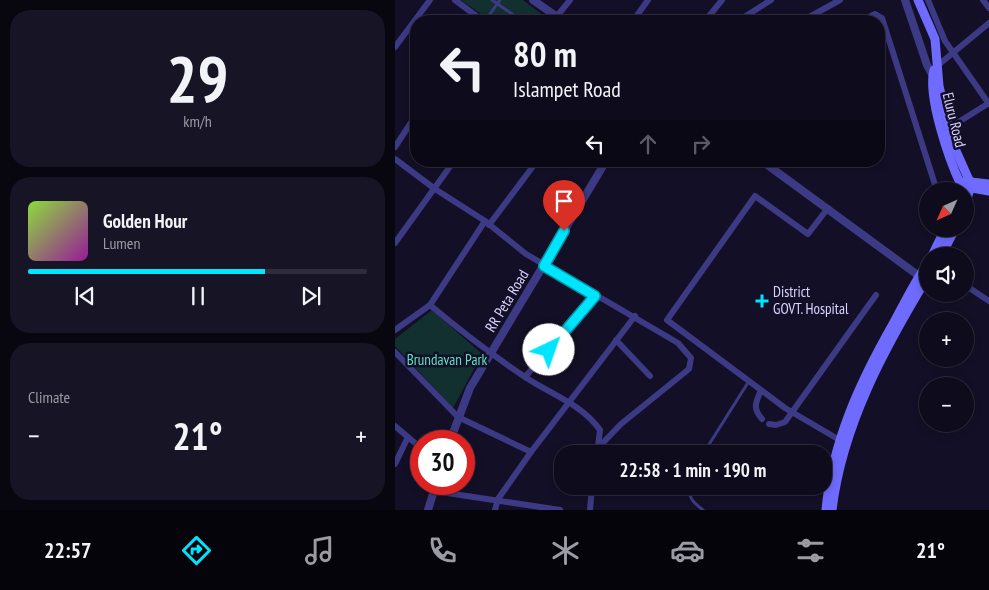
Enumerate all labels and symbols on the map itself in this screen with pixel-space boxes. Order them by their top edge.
street label: Eluru Road [939,90,970,149]
pin [543,180,585,231]
north arrow [919,182,974,238]
street label: RR Peta Road [481,266,532,335]
place label: District GOVT. Hospital [773,282,849,318]
marker: District GOVT. Hospital [755,294,769,308]
position arrow [522,323,574,375]
park label: Brundavan Park [407,350,488,369]
speed limit sign: 30 [410,430,475,495]

